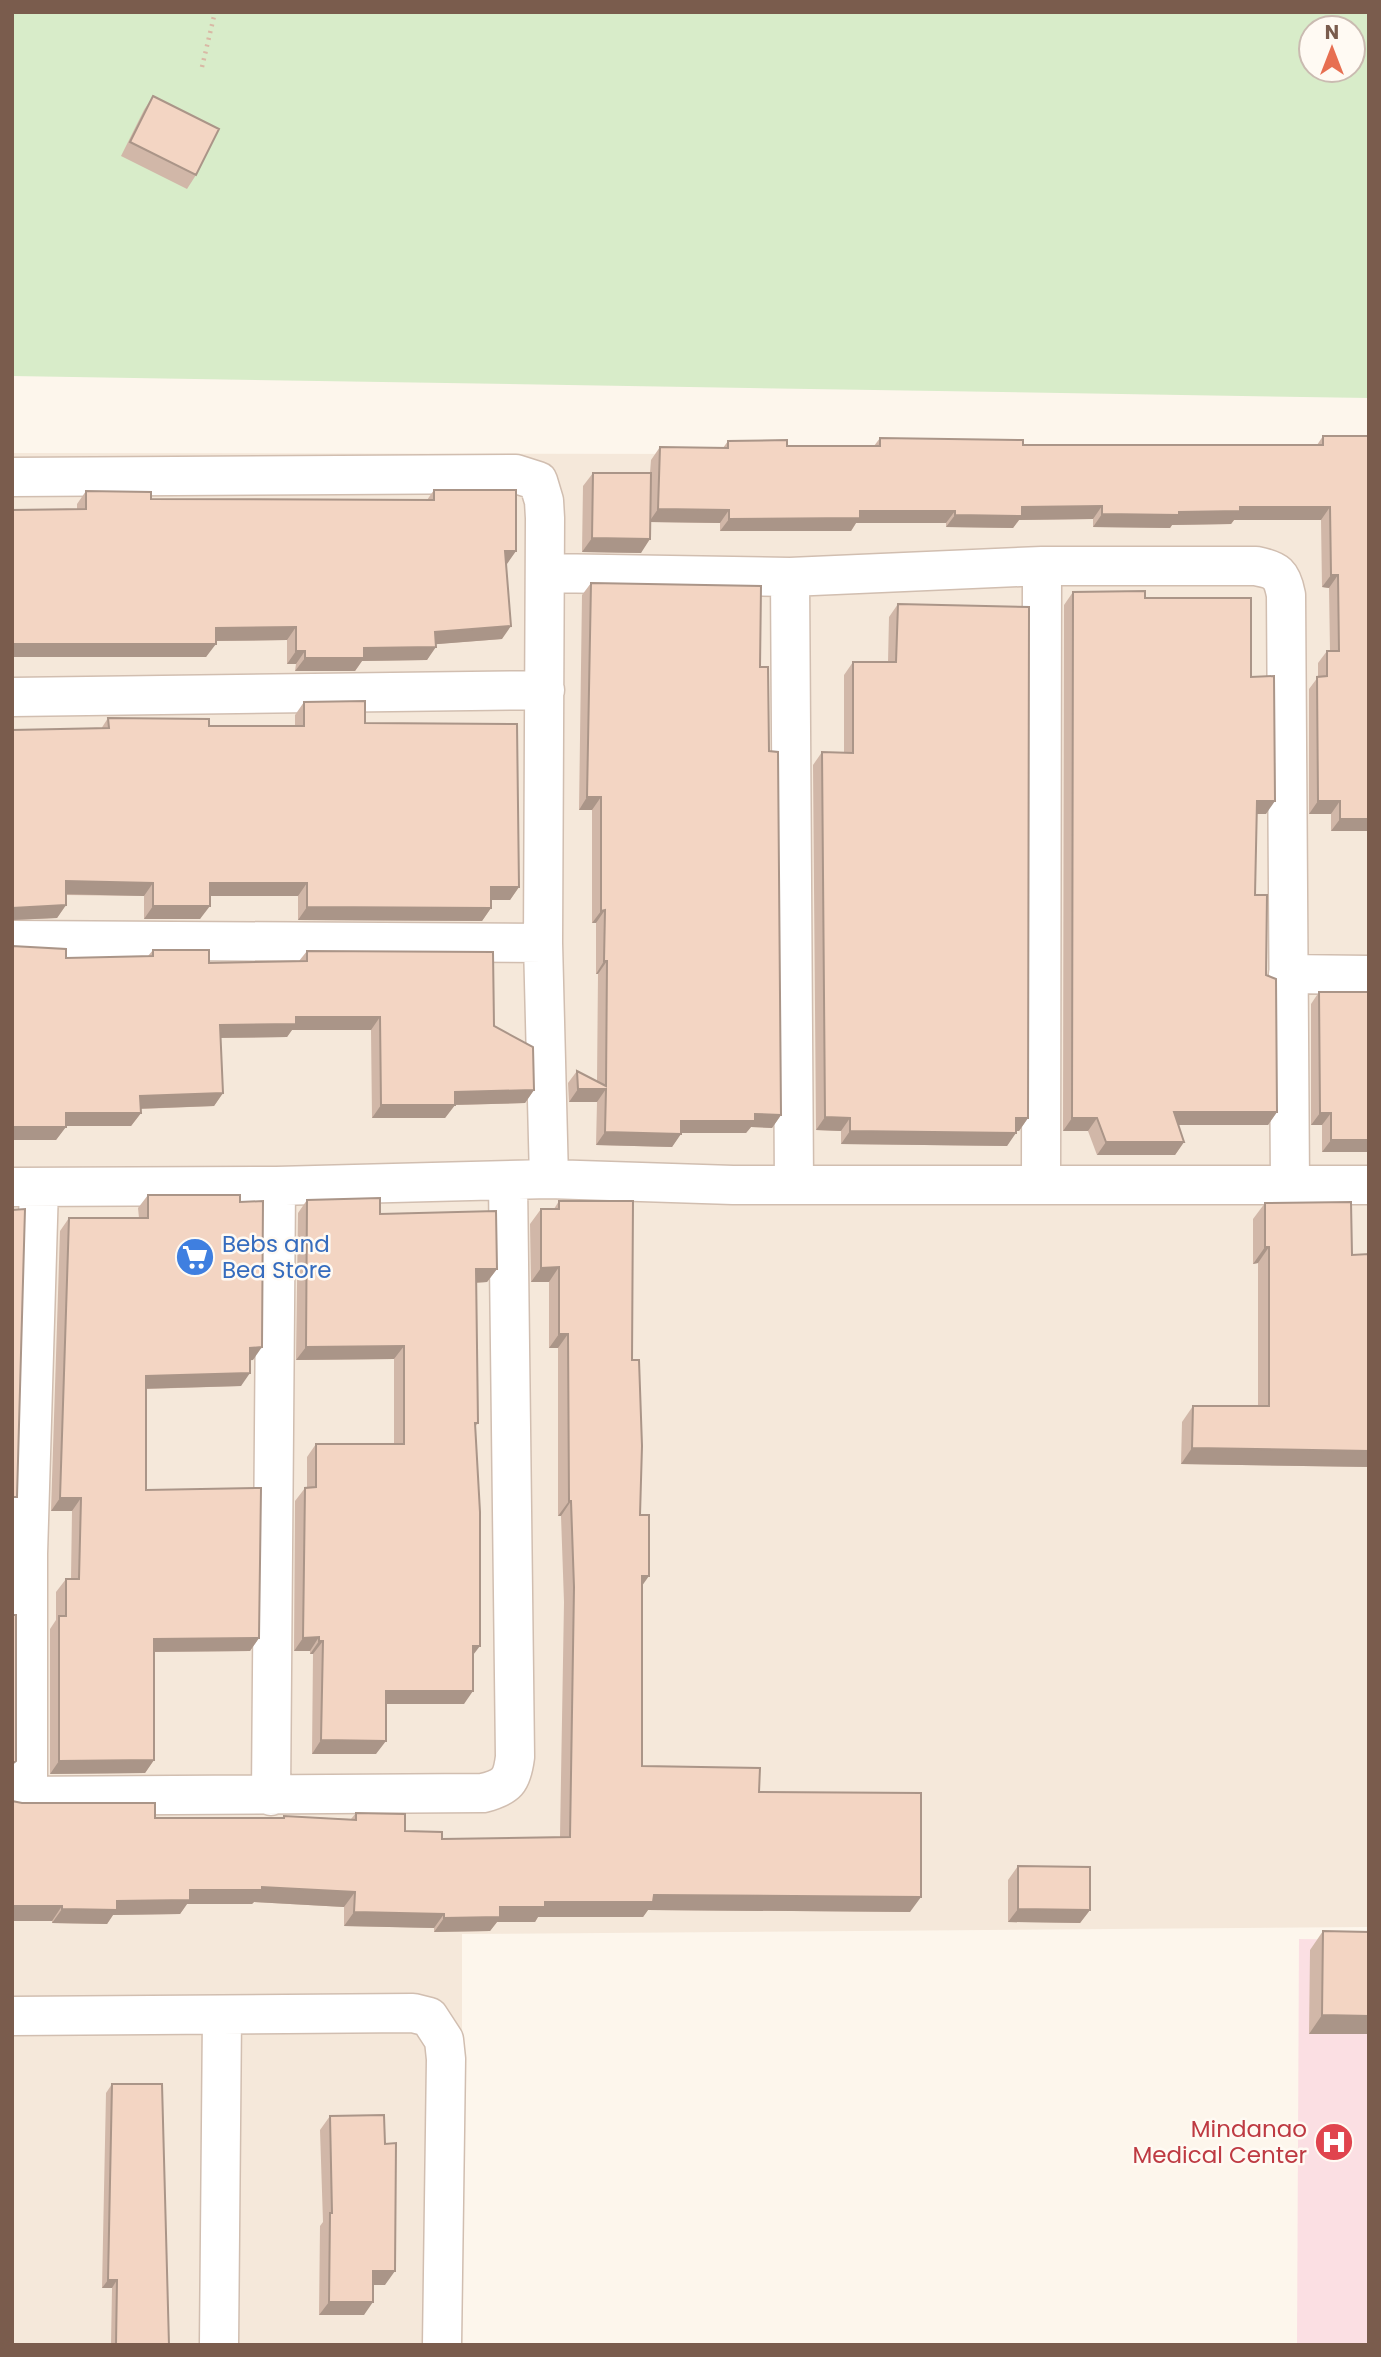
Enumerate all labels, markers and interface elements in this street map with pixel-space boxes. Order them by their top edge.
north arrow [1297,14,1367,84]
text: N [1325,19,1339,46]
place label: Bebs and Bea Store [222,1228,331,1286]
supermarket icon: Bebs and Bea Store [174,1236,216,1278]
place label: Mindanao Medical Center [1132,2113,1307,2171]
hospital icon: Mindanao Medical Center [1313,2121,1355,2163]

